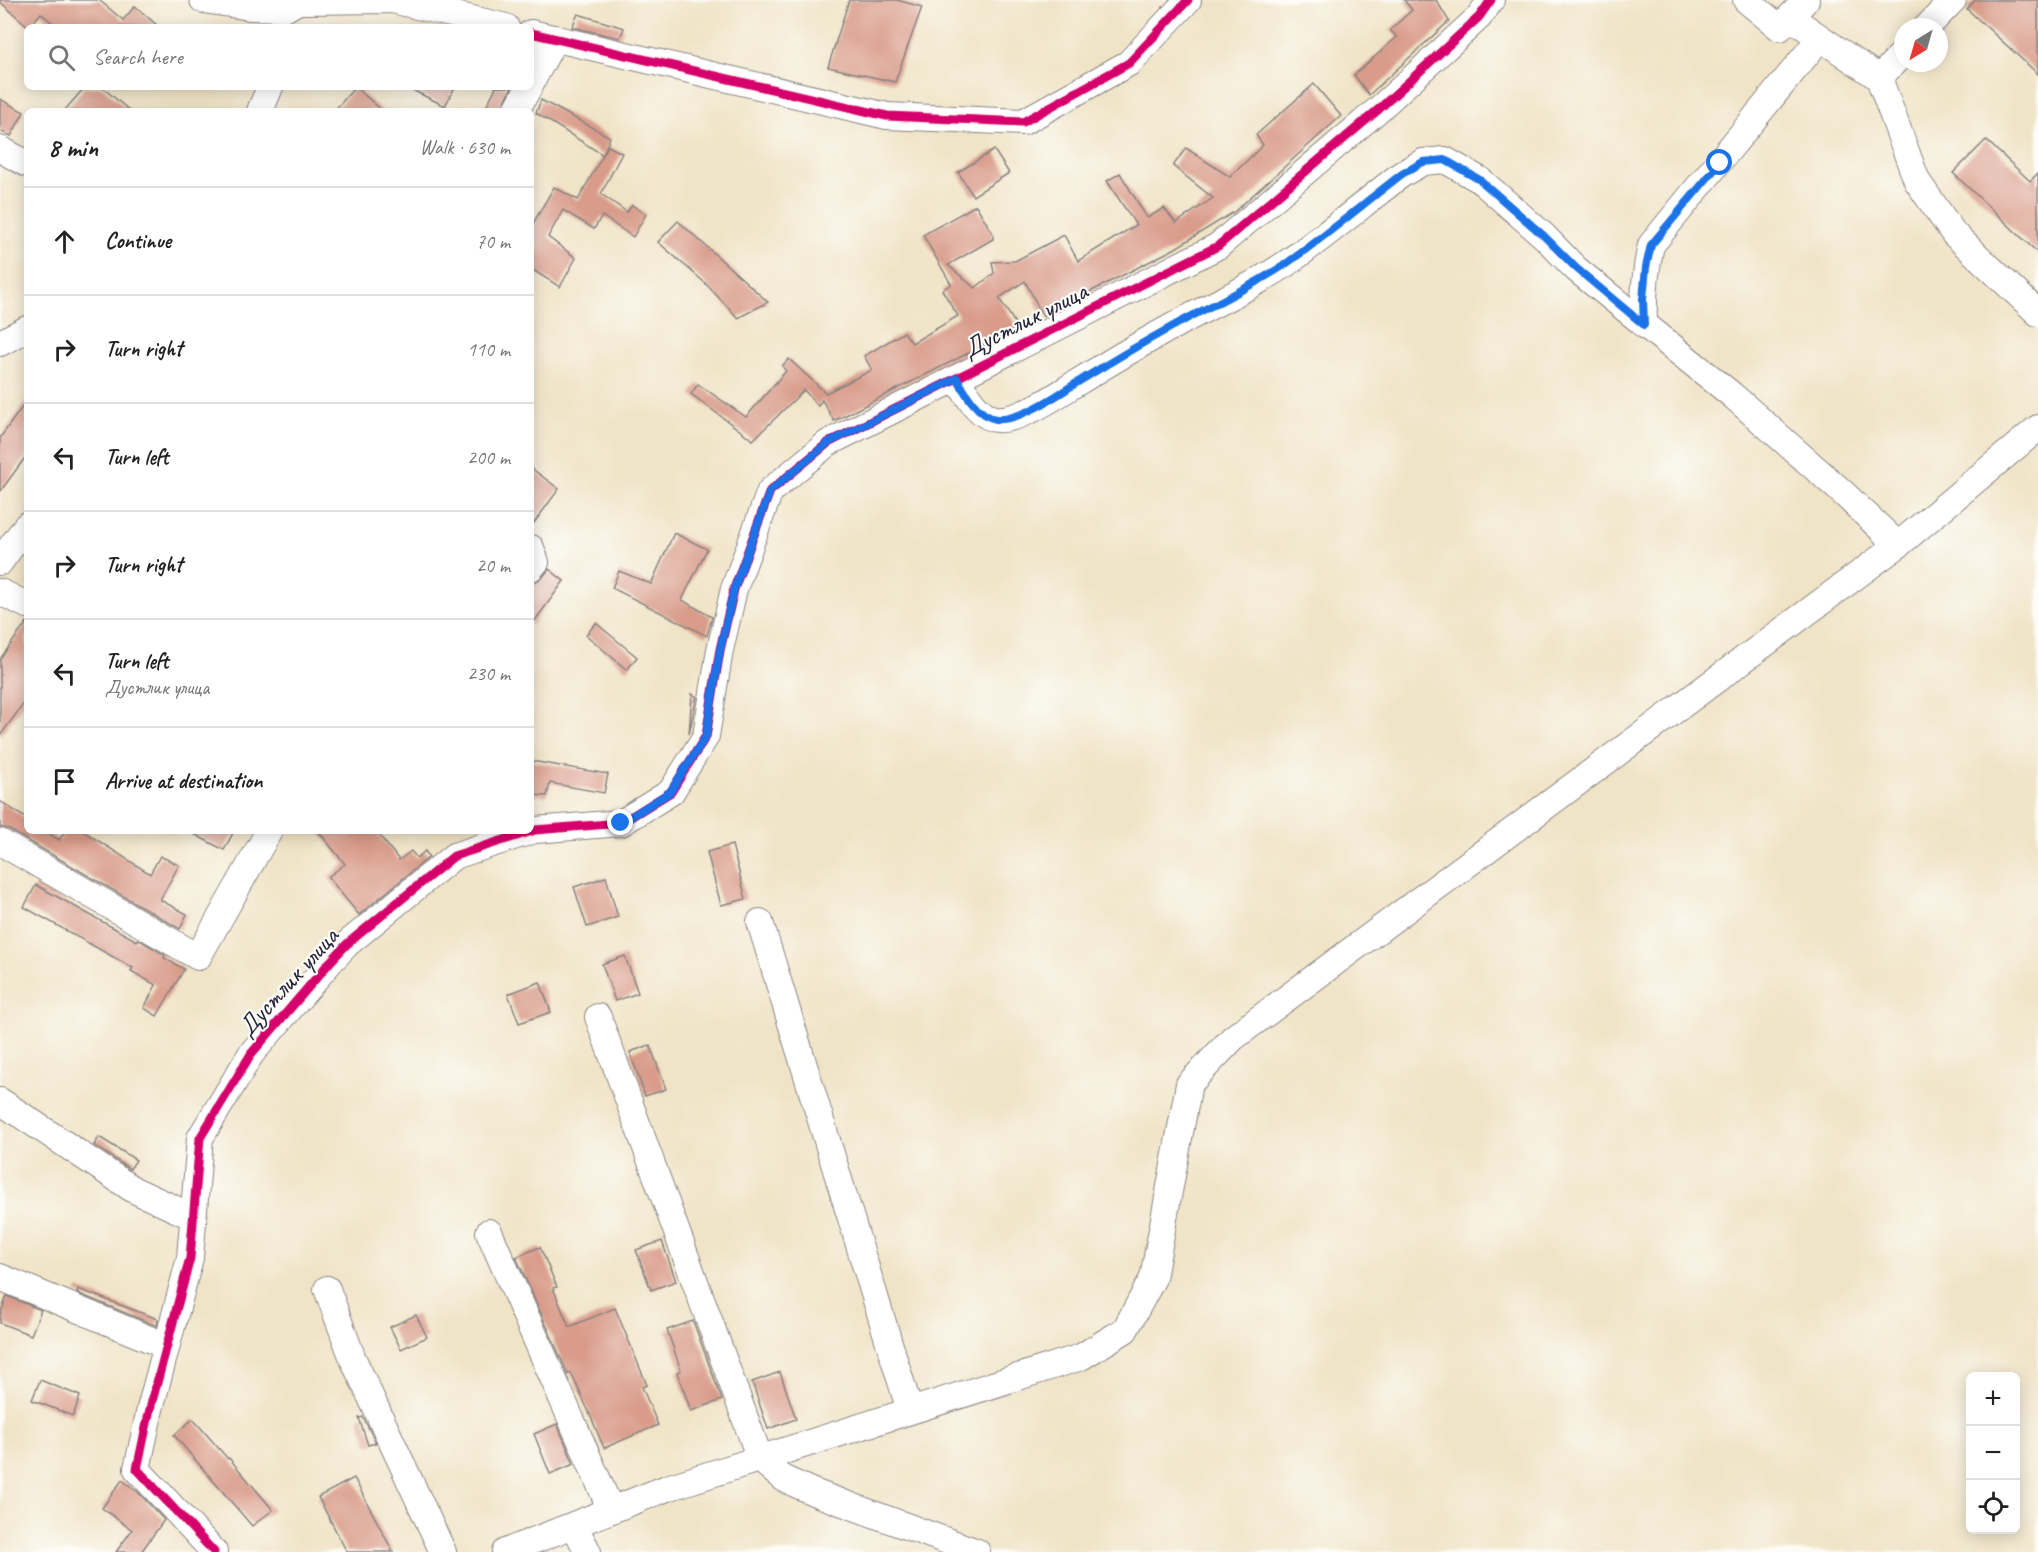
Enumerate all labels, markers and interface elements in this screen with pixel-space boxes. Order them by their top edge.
north arrow [1894,18,1948,72]
search box [24,24,534,90]
icon: search [45,41,78,74]
text: Search here [93,43,183,71]
text: 8 min [48,131,98,164]
text: Walk · 630 m [420,135,510,160]
route start [1706,149,1732,175]
icon: ahead [48,225,81,258]
text: Continue [105,227,171,255]
text: 70 m [476,229,510,254]
street label: Дустлик улица [957,274,1094,365]
icon: right [48,333,81,366]
text: Turn right [105,335,182,363]
text: 110 m [467,337,510,362]
icon: left [48,441,81,474]
text: Turn left [105,443,169,471]
text: 200 m [467,445,510,470]
icon: right [48,549,81,582]
text: Turn right [105,551,182,579]
text: 20 m [476,553,510,578]
text: Turn left [105,647,169,675]
icon: left [48,657,81,690]
text: 230 m [467,661,510,686]
text: Дустлик улица [105,675,209,700]
icon: arrive [48,765,81,798]
text: Arrive at destination [105,767,262,795]
route end [607,809,633,835]
street label: Дустлик улица [230,919,347,1043]
map controls [1966,1372,2020,1534]
button: + [1966,1372,2020,1426]
button: − [1966,1426,2020,1480]
button: locate [1966,1480,2020,1534]

